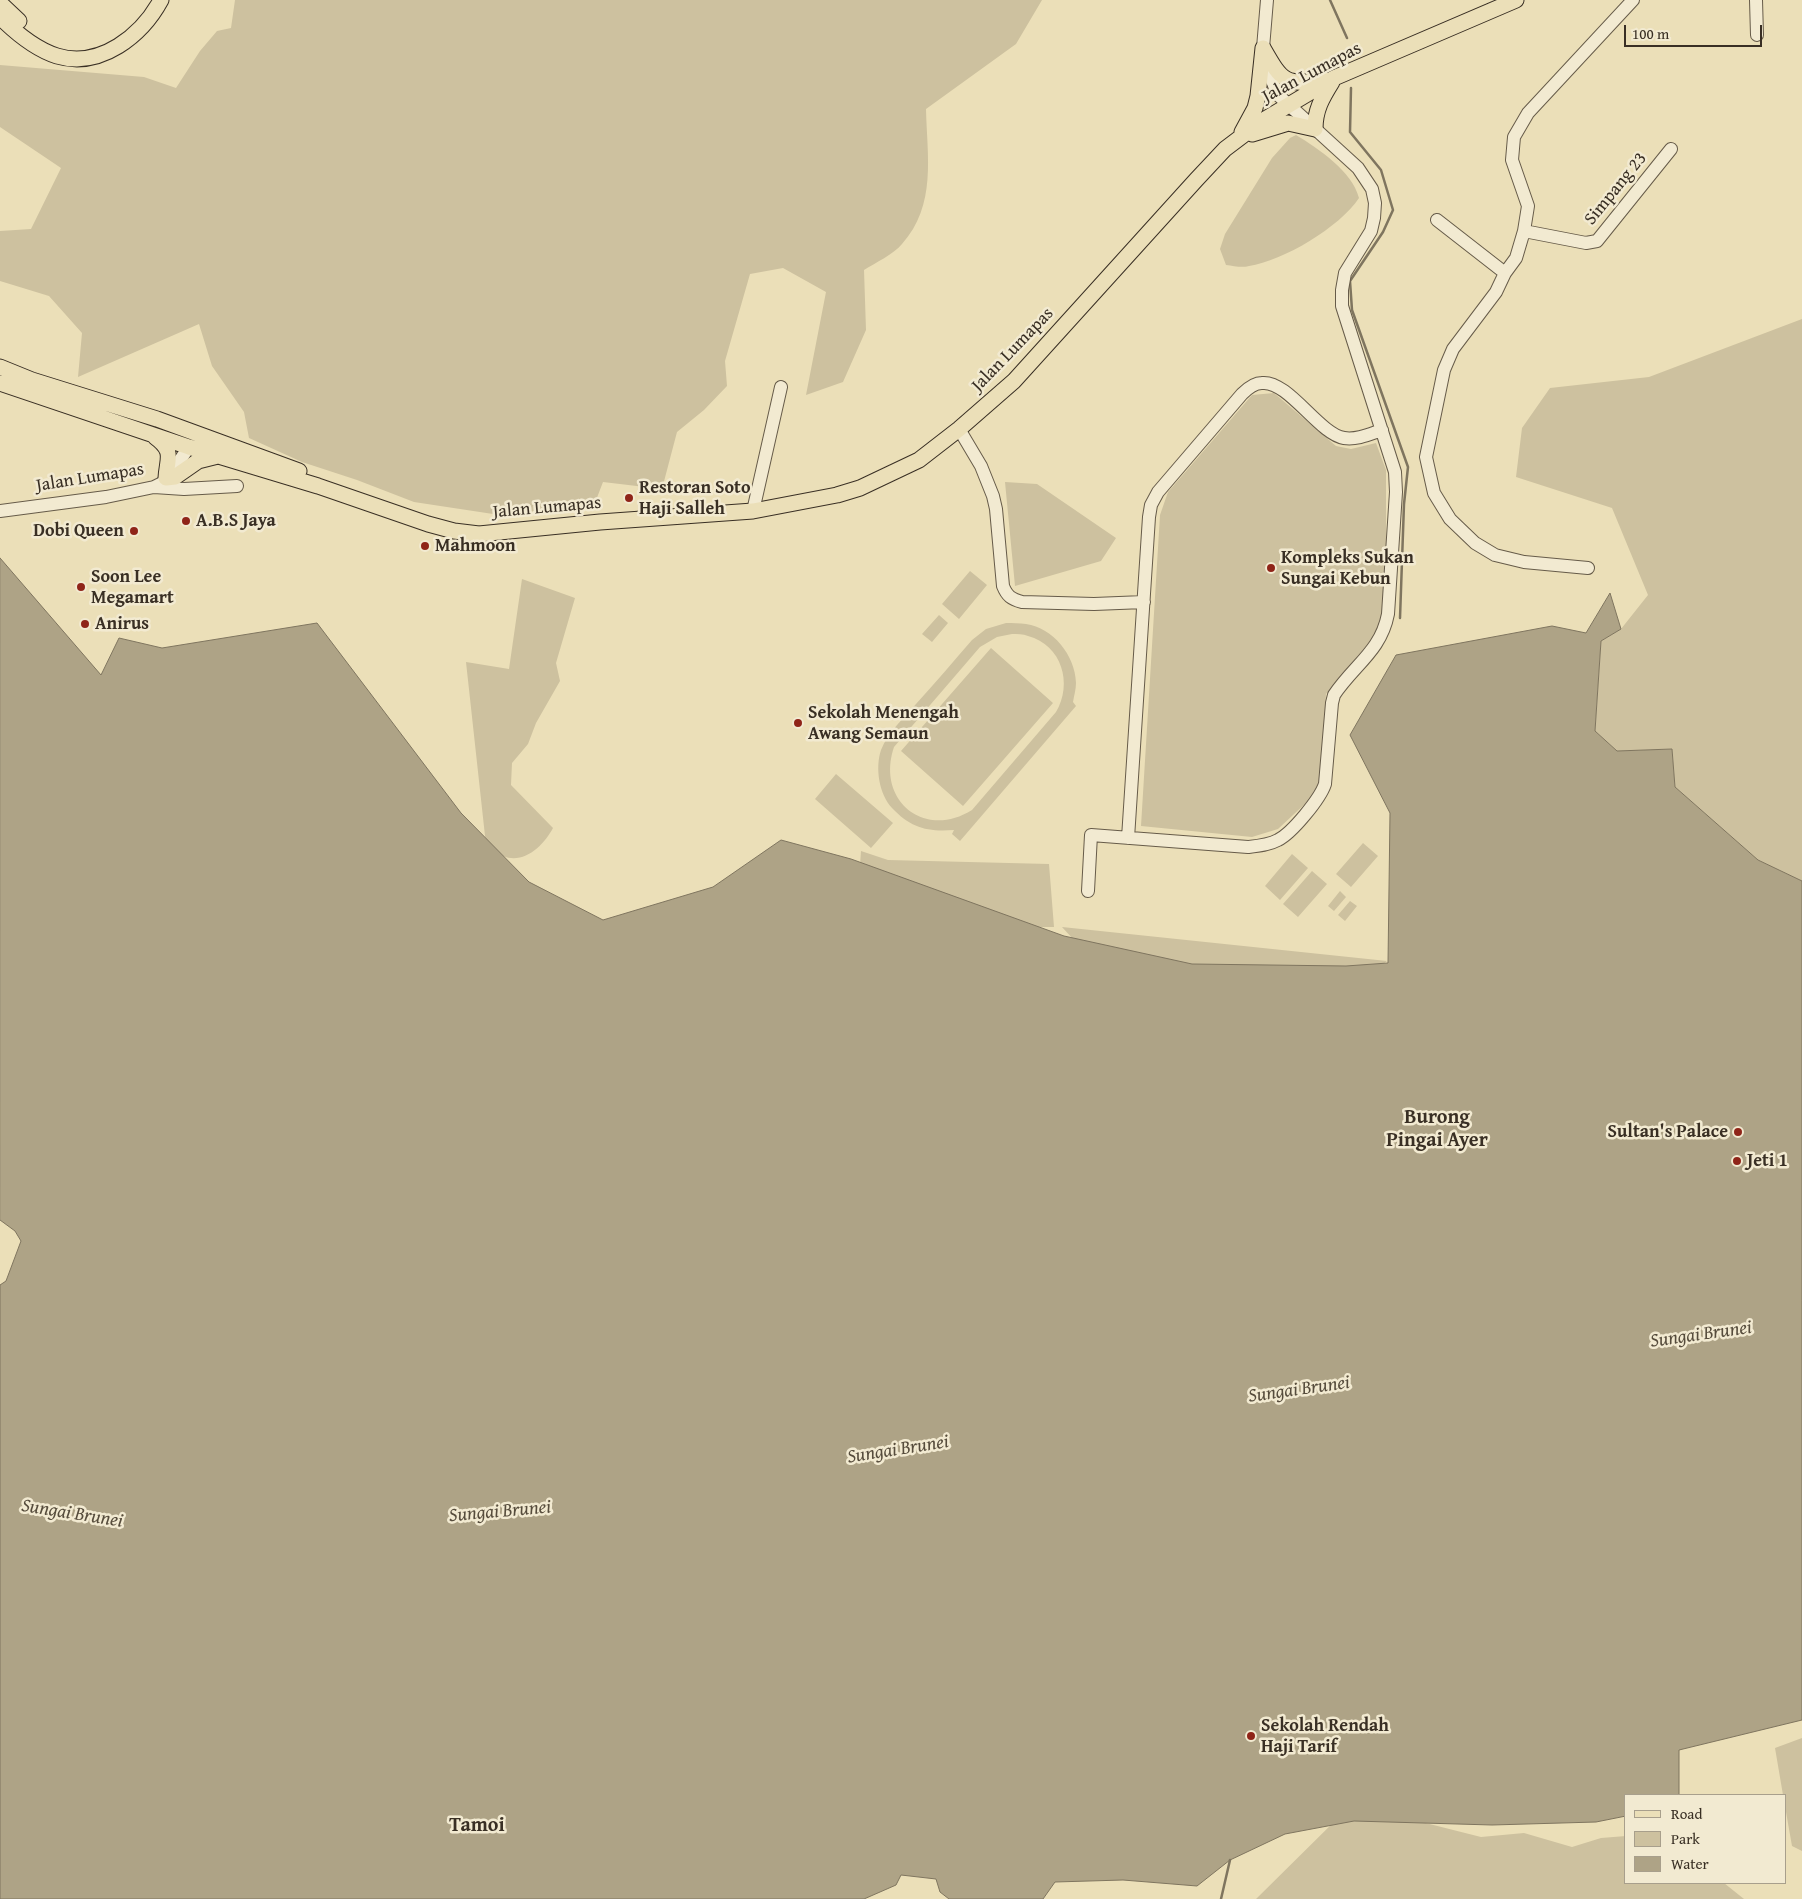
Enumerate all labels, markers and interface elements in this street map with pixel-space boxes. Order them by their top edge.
scale bar [1627,15,1764,47]
text: 100 m [1632,23,1669,44]
street label: Jalan Lumapas [1259,38,1365,108]
street label: Simpang 23 [1580,148,1652,230]
street label: Jalan Lumapas [967,303,1059,397]
street label: Jalan Lumapas [35,459,145,497]
place label: Restoran Soto Haji Salleh [639,477,750,520]
street label: Jalan Lumapas [492,492,602,524]
marker: Restoran Soto Haji Salleh [623,492,635,504]
place label: A.B.S Jaya [196,510,276,532]
marker: A.B.S Jaya [180,515,192,527]
place label: Dobi Queen [33,520,124,542]
marker: Dobi Queen [128,525,140,537]
place label: Mahmoon [435,535,516,557]
marker: Mahmoon [419,540,431,552]
place label: Kompleks Sukan Sungai Kebun [1281,547,1414,590]
marker: Kompleks Sukan Sungai Kebun [1265,562,1277,574]
place label: Soon Lee Megamart [91,566,174,608]
marker: Soon Lee Megamart [75,581,87,593]
place label: Anirus [95,613,149,635]
marker: Anirus [79,618,91,630]
place label: Sekolah Menengah Awang Semaun [808,702,959,744]
marker: Sekolah Menengah Awang Semaun [792,717,804,729]
district label: Burong Pingai Ayer [1386,1106,1488,1153]
place label: Sultan's Palace [1608,1121,1728,1143]
marker: Sultan's Palace [1732,1126,1744,1138]
place label: Jeti 1 [1747,1150,1788,1172]
marker: Jeti 1 [1731,1155,1743,1167]
water label: Sungai Brunei [1649,1317,1753,1353]
water label: Sungai Brunei [1247,1372,1351,1408]
water label: Sungai Brunei [846,1431,950,1469]
water label: Sungai Brunei [20,1495,124,1533]
water label: Sungai Brunei [448,1496,552,1528]
place label: Sekolah Rendah Haji Tarif [1261,1715,1389,1758]
marker: Sekolah Rendah Haji Tarif [1245,1730,1257,1742]
legend [1624,1794,1787,1884]
text: Road [1671,1803,1702,1824]
district label: Tamoi [449,1814,505,1838]
text: Park [1671,1828,1700,1849]
text: Water [1671,1853,1709,1874]

